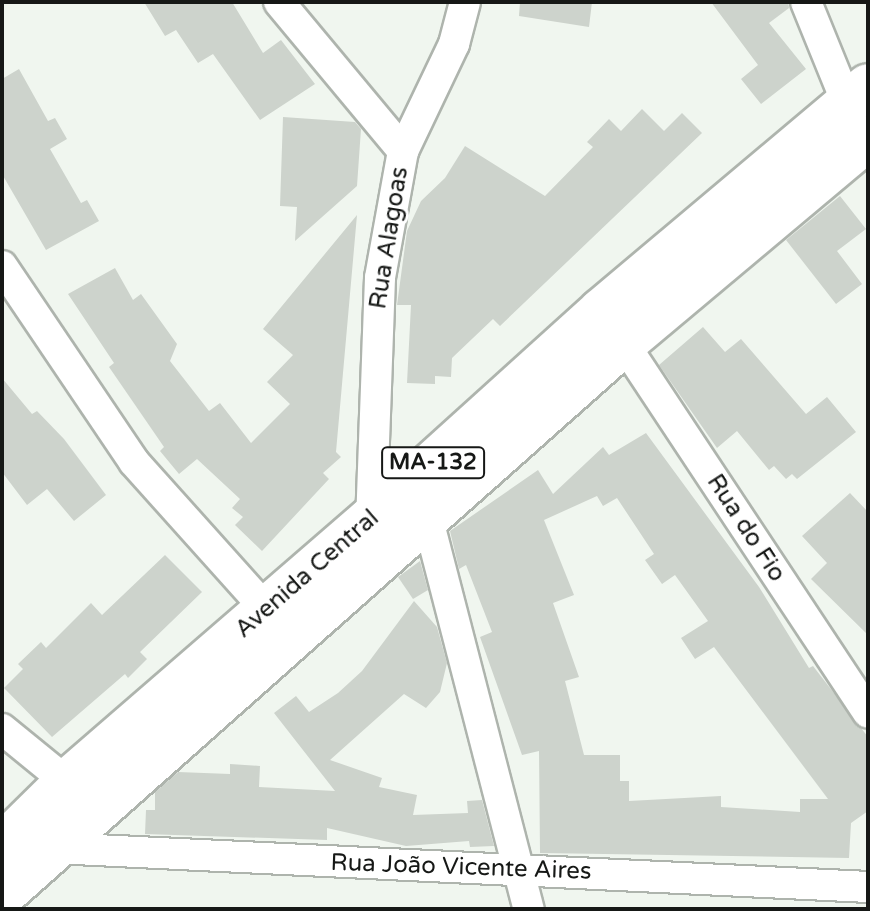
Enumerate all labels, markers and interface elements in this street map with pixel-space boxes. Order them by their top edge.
street label: Rua Alagoas [364,165,414,311]
road number: MA-132 [381,445,485,481]
street label: Rua do Fio [701,469,791,587]
street label: Avenida Central [229,504,385,644]
street label: Rua João Vicente Aires [330,848,592,886]

